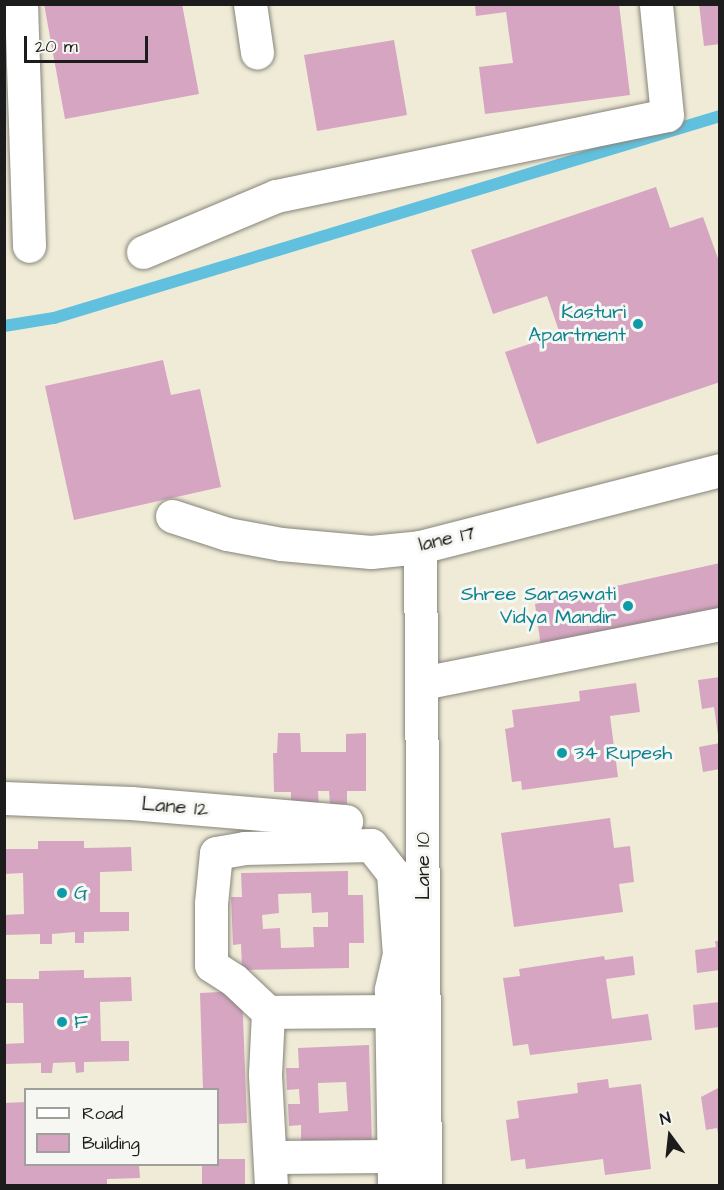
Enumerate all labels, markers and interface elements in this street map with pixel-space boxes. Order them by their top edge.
scale bar [27,24,152,62]
text: 20 m [35,34,78,59]
place label: Kasturi Apartment [528,300,626,347]
marker: Kasturi Apartment [631,317,645,331]
street label: lane 17 [417,521,477,557]
place label: Shree Saraswati Vidya Mandir [461,582,616,629]
marker: Shree Saraswati Vidya Mandir [621,599,635,613]
place label: 34 Rupesh [574,741,672,765]
marker: 34 Rupesh [555,746,569,760]
street label: Lane 12 [141,792,209,822]
street label: Lane 10 [411,832,435,900]
place label: G [74,881,88,905]
marker: G [55,886,69,900]
place label: F [74,1010,88,1034]
marker: F [55,1015,69,1029]
legend [24,1088,219,1166]
text: Road [82,1101,123,1126]
north arrow [640,1106,700,1166]
text: N [658,1107,673,1131]
text: Building [82,1131,140,1156]

